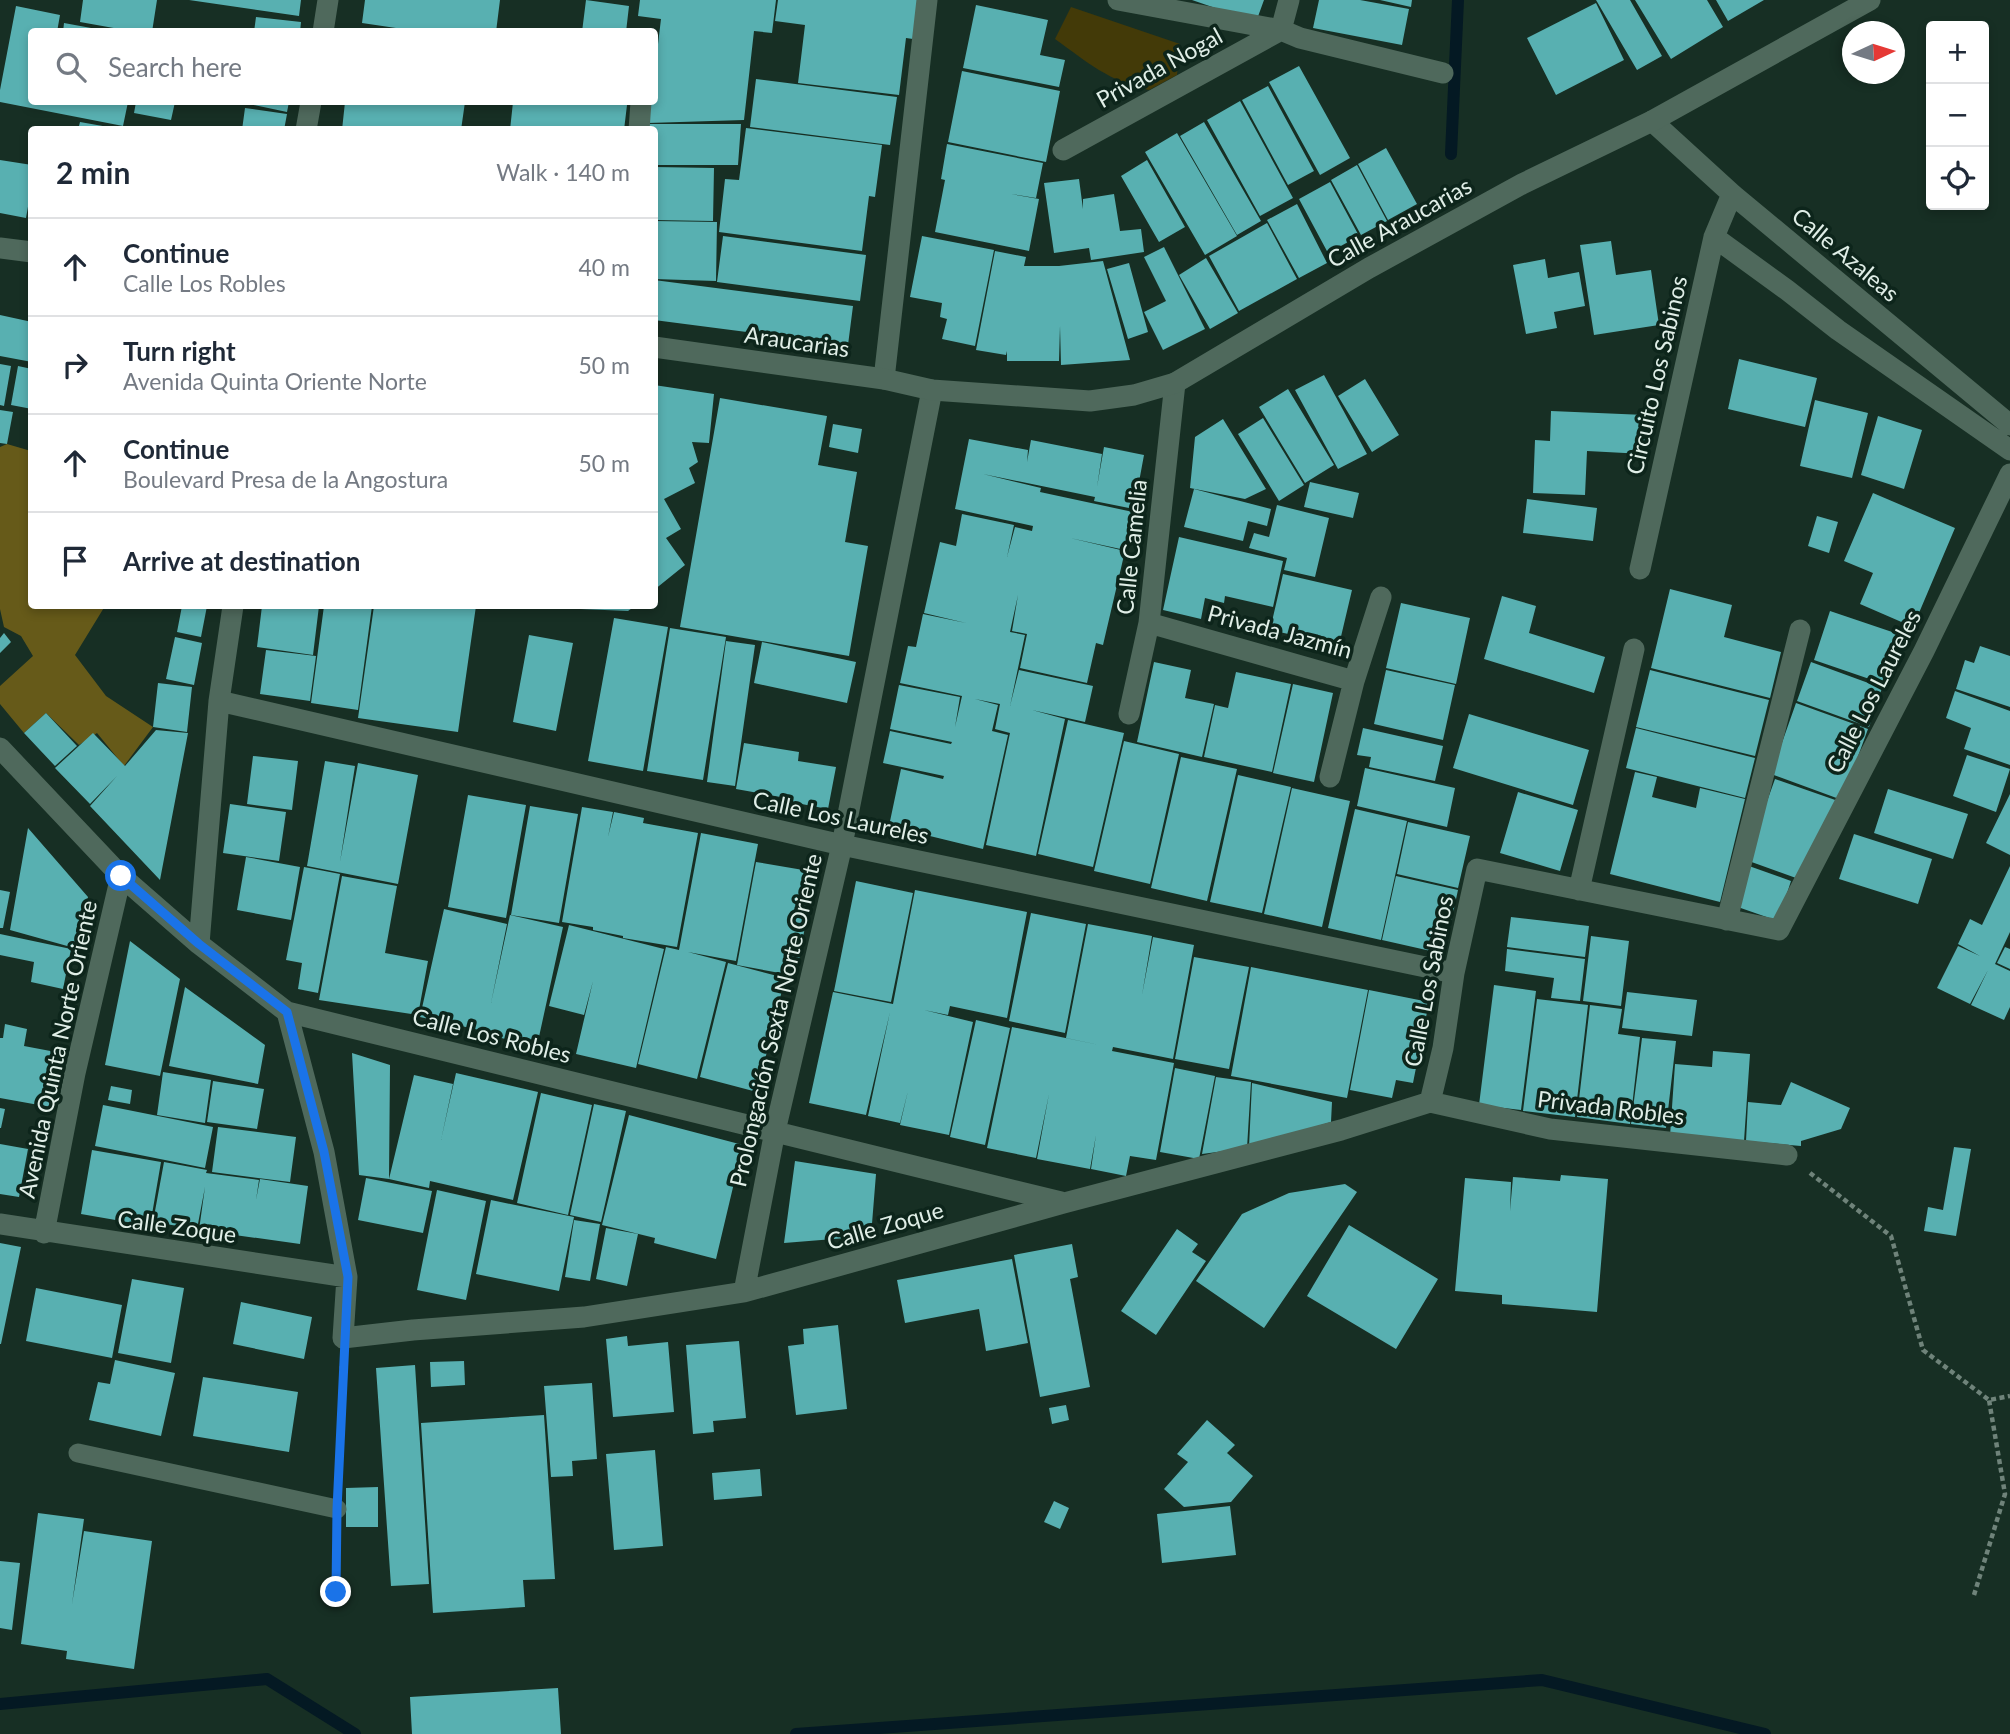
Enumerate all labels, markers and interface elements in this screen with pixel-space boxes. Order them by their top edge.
street label: Privada Nogal [1091,21,1227,113]
north arrow [1842,21,1905,84]
map controls [1926,21,1989,210]
button: + [1926,21,1989,84]
search box [28,28,658,105]
icon: search [52,48,90,86]
text: Search here [108,51,242,83]
button: − [1926,84,1989,147]
button: locate [1926,147,1989,210]
text: 2 min [56,154,130,190]
text: Walk · 140 m [496,158,630,186]
street label: Calle Araucarias [1322,171,1476,273]
street label: Calle Azaleas [1787,201,1905,307]
text: Continue [123,237,229,269]
icon: ahead [56,248,94,286]
text: 40 m [579,253,630,281]
text: Calle Los Robles [123,269,286,297]
street label: Circuito Los Sabinos [1620,273,1692,477]
street label: Araucarias [743,320,851,362]
text: Turn right [123,335,236,367]
icon: right [56,346,94,384]
text: 50 m [579,351,630,379]
text: Avenida Quinta Oriente Norte [123,367,427,395]
text: Continue [123,433,229,465]
icon: ahead [56,444,94,482]
text: 50 m [579,449,630,477]
text: Boulevard Presa de la Angostura [123,465,448,493]
street label: Calle Camelia [1110,478,1152,616]
icon: arrive [56,542,94,580]
text: Arrive at destination [123,545,360,577]
street label: Privada Jazmín [1205,598,1355,664]
street label: Calle Los Laureles [1820,605,1926,777]
street label: Calle Los Laureles [750,785,932,849]
street label: Prolongación Sexta Norte Oriente [723,851,827,1189]
route start [105,860,136,891]
street label: Calle Los Sabinos [1398,893,1458,1069]
street label: Avenida Quinta Norte Oriente [12,898,102,1200]
street label: Calle Los Robles [410,1002,574,1068]
street label: Privada Robles [1536,1084,1686,1130]
street label: Calle Zoque [824,1195,946,1255]
street label: Calle Zoque [116,1204,238,1248]
route end [320,1576,351,1607]

